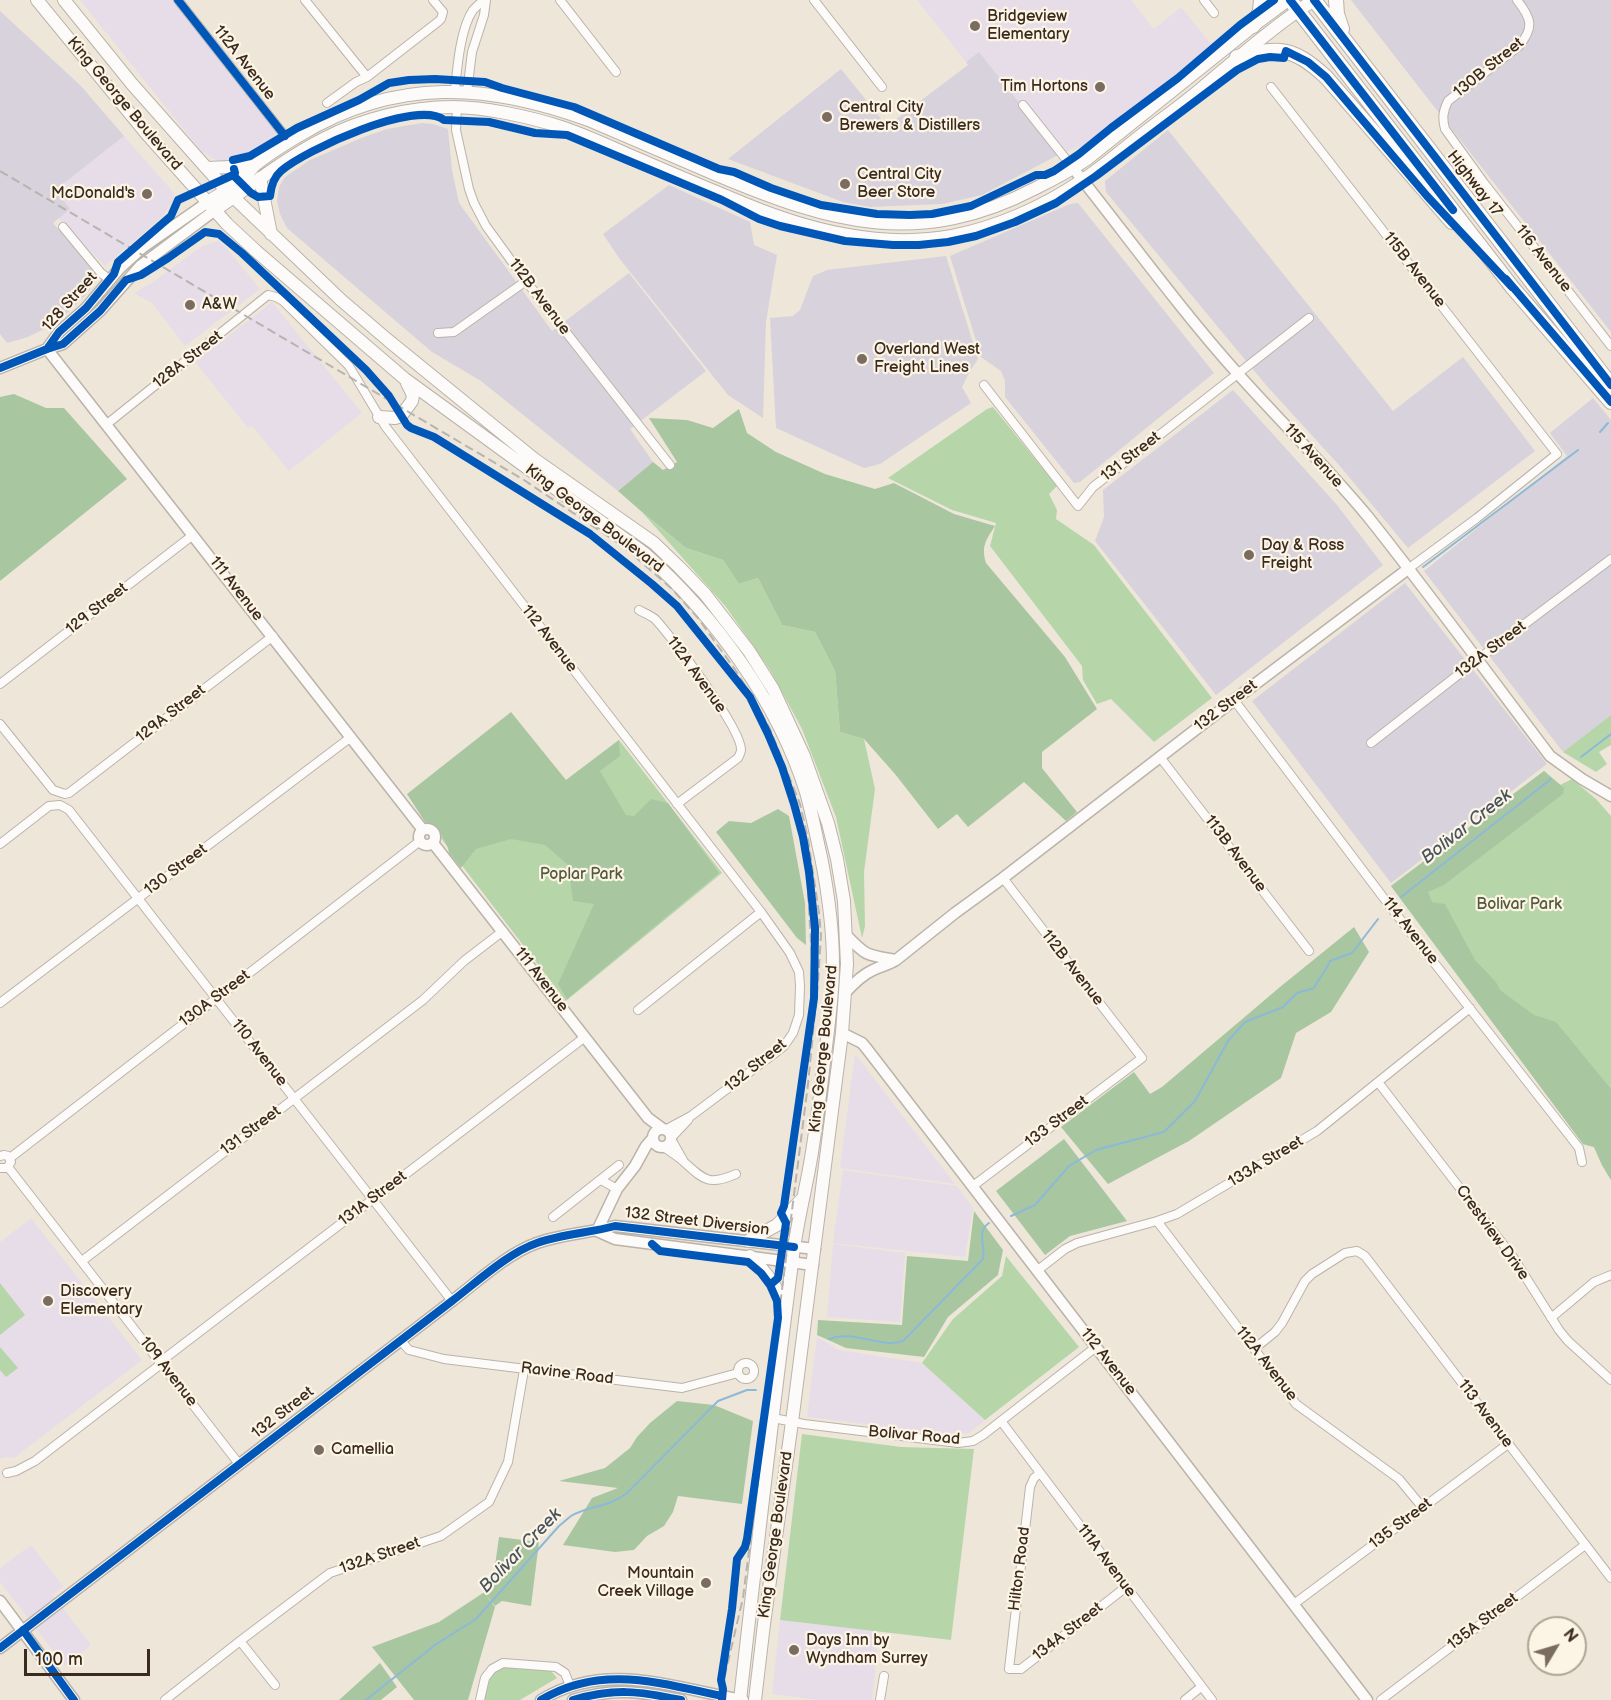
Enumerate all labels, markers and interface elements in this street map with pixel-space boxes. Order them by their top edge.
place label: Bridgeview Elementary [987,7,1070,45]
marker: Bridgeview Elementary [968,19,982,33]
street label: 112A Avenue [209,22,279,104]
street label: King George Boulevard [62,33,186,175]
street label: 130B Street [1450,34,1528,102]
place label: Tim Hortons [1001,77,1088,97]
marker: Tim Hortons [1093,80,1107,94]
place label: Central City Brewers & Distillers [839,98,980,136]
marker: Central City Brewers & Distillers [820,110,834,124]
street label: Highway 17 [1442,147,1506,221]
place label: Central City Beer Store [857,165,941,203]
marker: Central City Beer Store [838,177,852,191]
place label: McDonald's [51,184,135,204]
marker: McDonald's [140,187,154,201]
street label: 116 Avenue [1511,221,1575,297]
street label: 115B Avenue [1379,228,1449,312]
street label: 112B Avenue [504,255,574,339]
street label: 128 Street [38,268,102,336]
place label: A&W [202,295,237,315]
marker: A&W [183,298,197,312]
street label: 128A Street [149,327,227,393]
place label: Overland West Freight Lines [874,340,980,378]
marker: Overland West Freight Lines [855,352,869,366]
street label: 115 Avenue [1279,420,1347,492]
street label: 131 Street [1097,428,1165,486]
street label: King George Boulevard [521,461,667,577]
place label: Day & Ross Freight [1261,536,1344,574]
marker: Day & Ross Freight [1242,548,1256,562]
street label: 111 Avenue [205,553,267,625]
street label: 129 Street [62,579,132,639]
street label: 112 Avenue [517,602,581,676]
street label: 132A Street [1452,617,1530,683]
street label: 112A Avenue [662,633,730,717]
street label: 132 Street [1191,676,1261,736]
street label: 129A Street [132,681,210,747]
water label: Bolivar Creek [1417,785,1517,869]
street label: 113B Avenue [1200,812,1270,896]
street label: 130 Street [141,840,211,900]
park label: Poplar Park [540,865,622,885]
street label: 114 Avenue [1378,894,1442,968]
park label: Bolivar Park [1476,895,1562,915]
street label: 112B Avenue [1036,926,1108,1010]
street label: 111 Avenue [510,944,572,1016]
street label: King George Boulevard [806,964,842,1134]
street label: 130A Street [176,966,254,1032]
street label: 110 Avenue [227,1016,291,1090]
street label: 132 Street [721,1035,791,1097]
street label: 133 Street [1022,1092,1092,1152]
street label: 131 Street [217,1102,285,1160]
street label: 133A Street [1225,1132,1307,1192]
street label: 131A Street [335,1167,411,1231]
street label: Crestview Drive [1451,1182,1533,1284]
street label: 132 Street Diversion [624,1204,770,1240]
place label: Discovery Elementary [60,1282,143,1320]
marker: Discovery Elementary [41,1294,55,1308]
street label: 112A Avenue [1231,1323,1301,1405]
street label: 112 Avenue [1076,1325,1140,1399]
street label: 109 Avenue [135,1333,201,1411]
street label: Ravine Road [519,1359,615,1389]
street label: 113 Avenue [1453,1376,1517,1452]
street label: 132 Street [248,1383,318,1443]
street label: Bolivar Road [867,1422,961,1450]
place label: Camellia [331,1440,394,1460]
marker: Camellia [312,1443,326,1457]
street label: King George Boulevard [755,1450,797,1620]
street label: 135 Street [1366,1494,1436,1554]
water label: Bolivar Creek [475,1504,567,1598]
street label: 111A Avenue [1072,1521,1140,1601]
street label: Hilton Road [1005,1526,1035,1612]
street label: 132A Street [337,1533,423,1579]
place label: Mountain Creek Village [598,1564,694,1602]
marker: Mountain Creek Village [699,1576,713,1590]
street label: 135A Street [1444,1589,1522,1655]
street label: 134A Street [1029,1599,1107,1665]
north arrow [1527,1616,1587,1676]
text: N [1559,1625,1581,1646]
place label: Days Inn by Wyndham Surrey [806,1631,928,1669]
scale bar [27,1637,153,1675]
marker: Days Inn by Wyndham Surrey [787,1643,801,1657]
text: 100 m [35,1649,83,1670]

